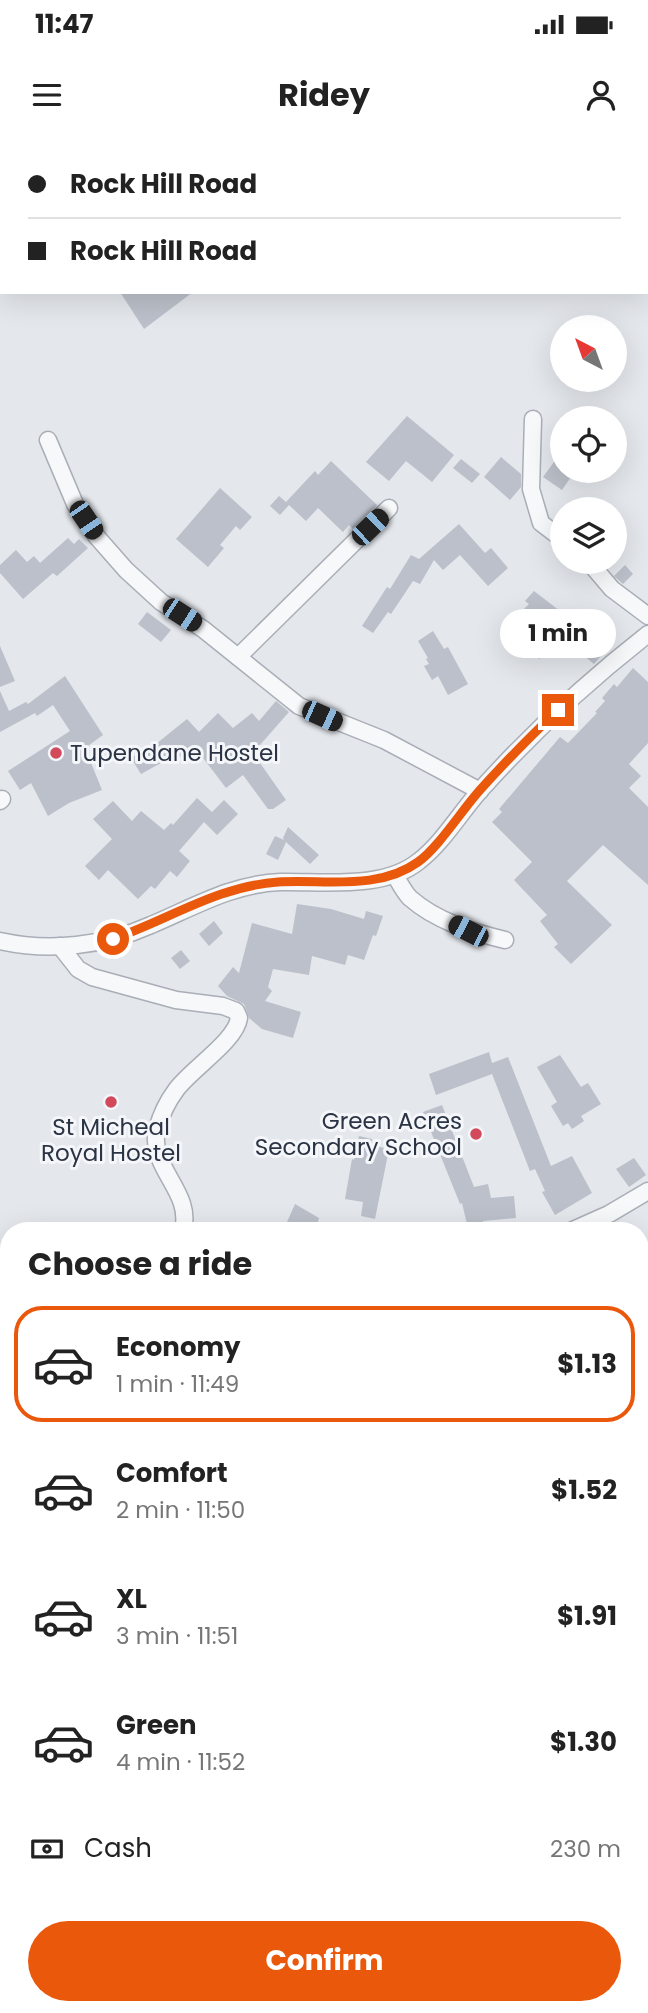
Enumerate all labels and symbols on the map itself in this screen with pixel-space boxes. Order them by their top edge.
north arrow [550,315,626,392]
car [66,497,107,543]
car [348,505,393,549]
car [159,595,206,635]
callout: 1 min [500,608,616,658]
route end [542,694,574,726]
car [299,698,346,734]
place label: Tupendane Hostel [70,737,279,769]
marker: Tupendane Hostel [48,745,64,761]
car [445,912,492,950]
route start [97,923,129,955]
marker: St Micheal Royal Hostel [103,1094,119,1110]
place label: Green Acres Secondary School [255,1105,462,1163]
place label: St Micheal Royal Hostel [41,1111,181,1169]
marker: Green Acres Secondary School [468,1126,484,1142]

